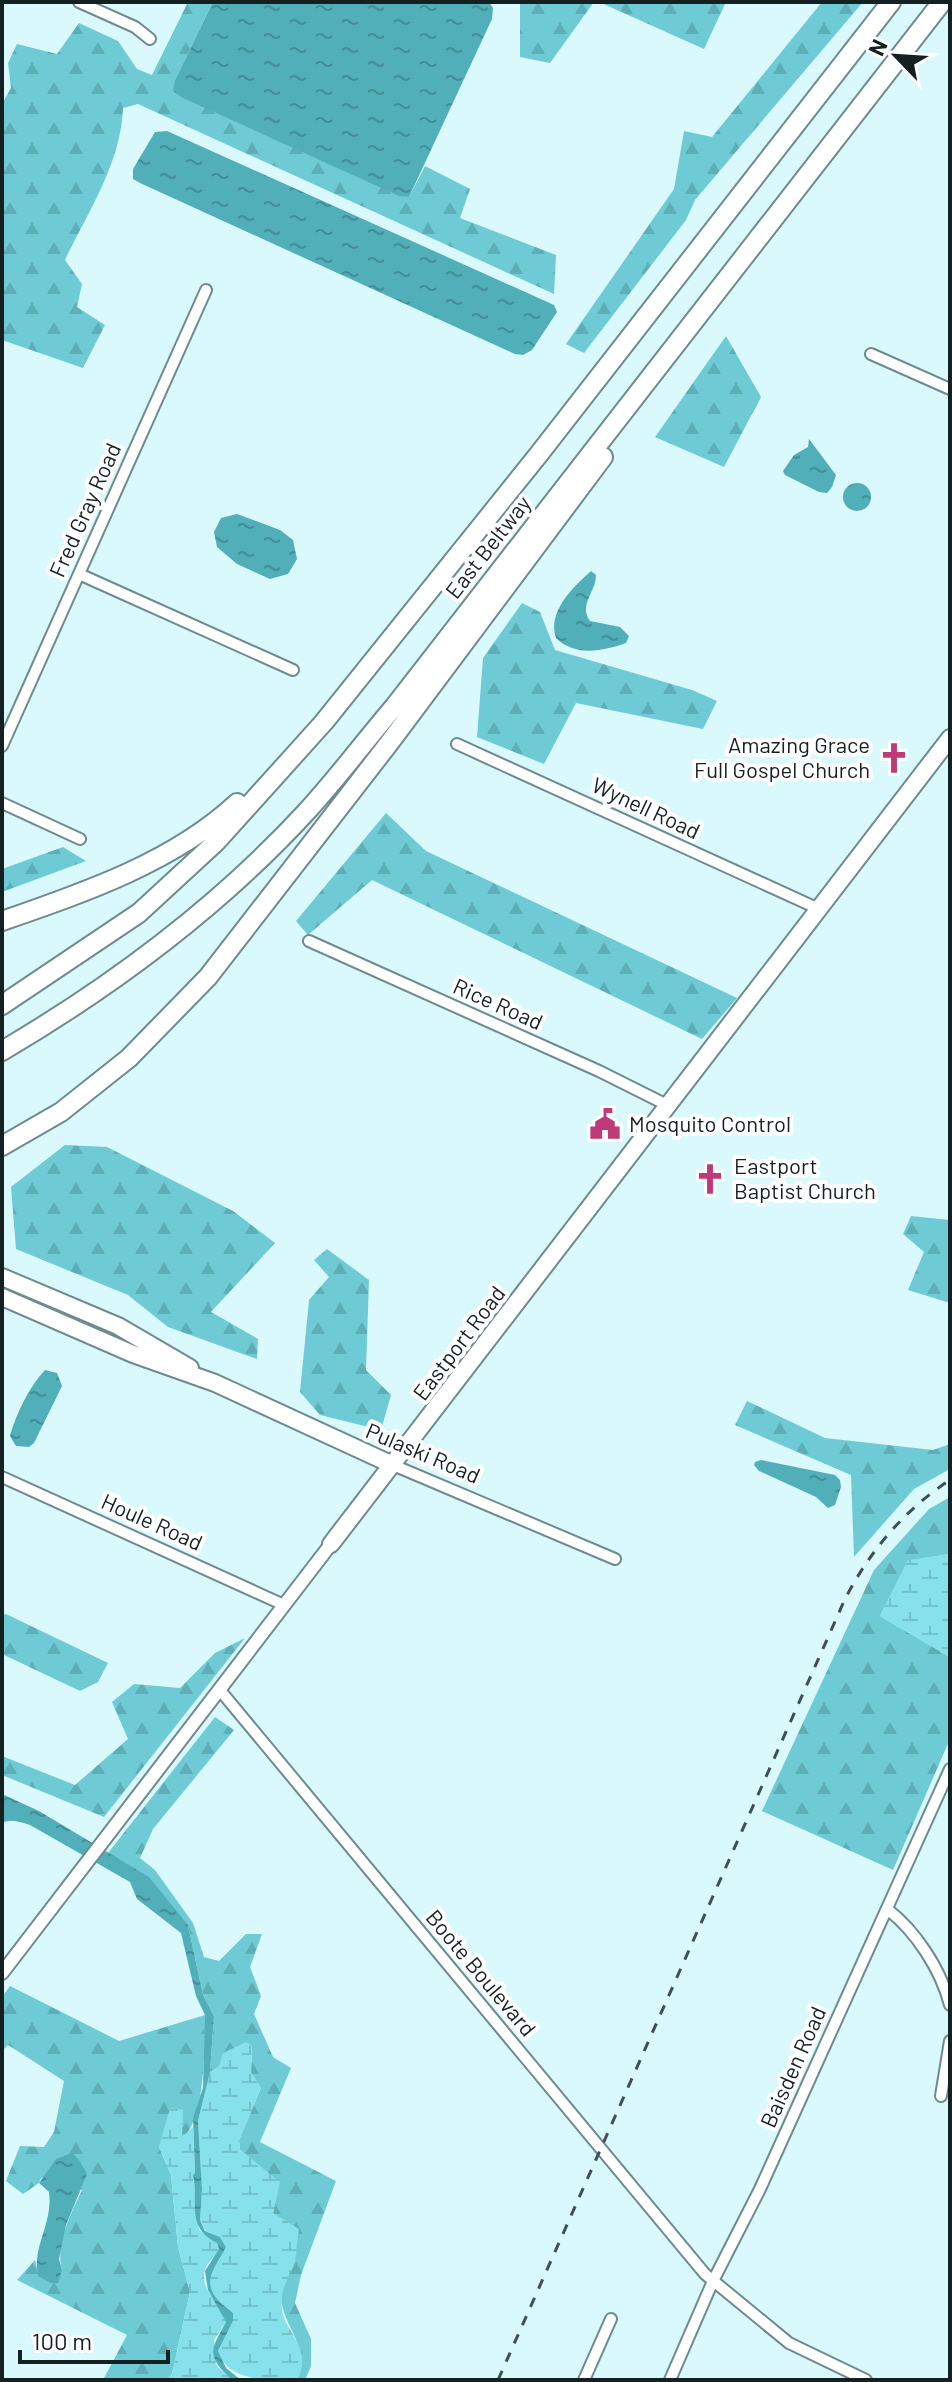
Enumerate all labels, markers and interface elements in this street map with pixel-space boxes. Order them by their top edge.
north arrow [856,16,936,96]
text: N [862,35,892,59]
street label: Fred Gray Road [43,439,125,581]
street label: East Beltway [439,490,535,603]
place label: Amazing Grace Full Gospel Church [694,731,870,782]
church icon: Amazing Grace Full Gospel Church [877,741,911,775]
street label: Wynell Road [588,771,704,843]
street label: Rice Road [450,972,547,1034]
public building icon: Mosquito Control [588,1107,622,1141]
place label: Mosquito Control [629,1110,791,1136]
place label: Eastport Baptist Church [734,1152,876,1203]
church icon: Eastport Baptist Church [693,1162,727,1196]
street label: Eastport Road [407,1280,510,1405]
street label: Pulaski Road [362,1416,484,1488]
street label: Houle Road [98,1487,207,1555]
street label: Boote Boulevard [421,1904,542,2041]
street label: Baisden Road [754,2002,830,2131]
scale bar [20,2314,168,2364]
text: 100 m [32,2326,92,2355]

